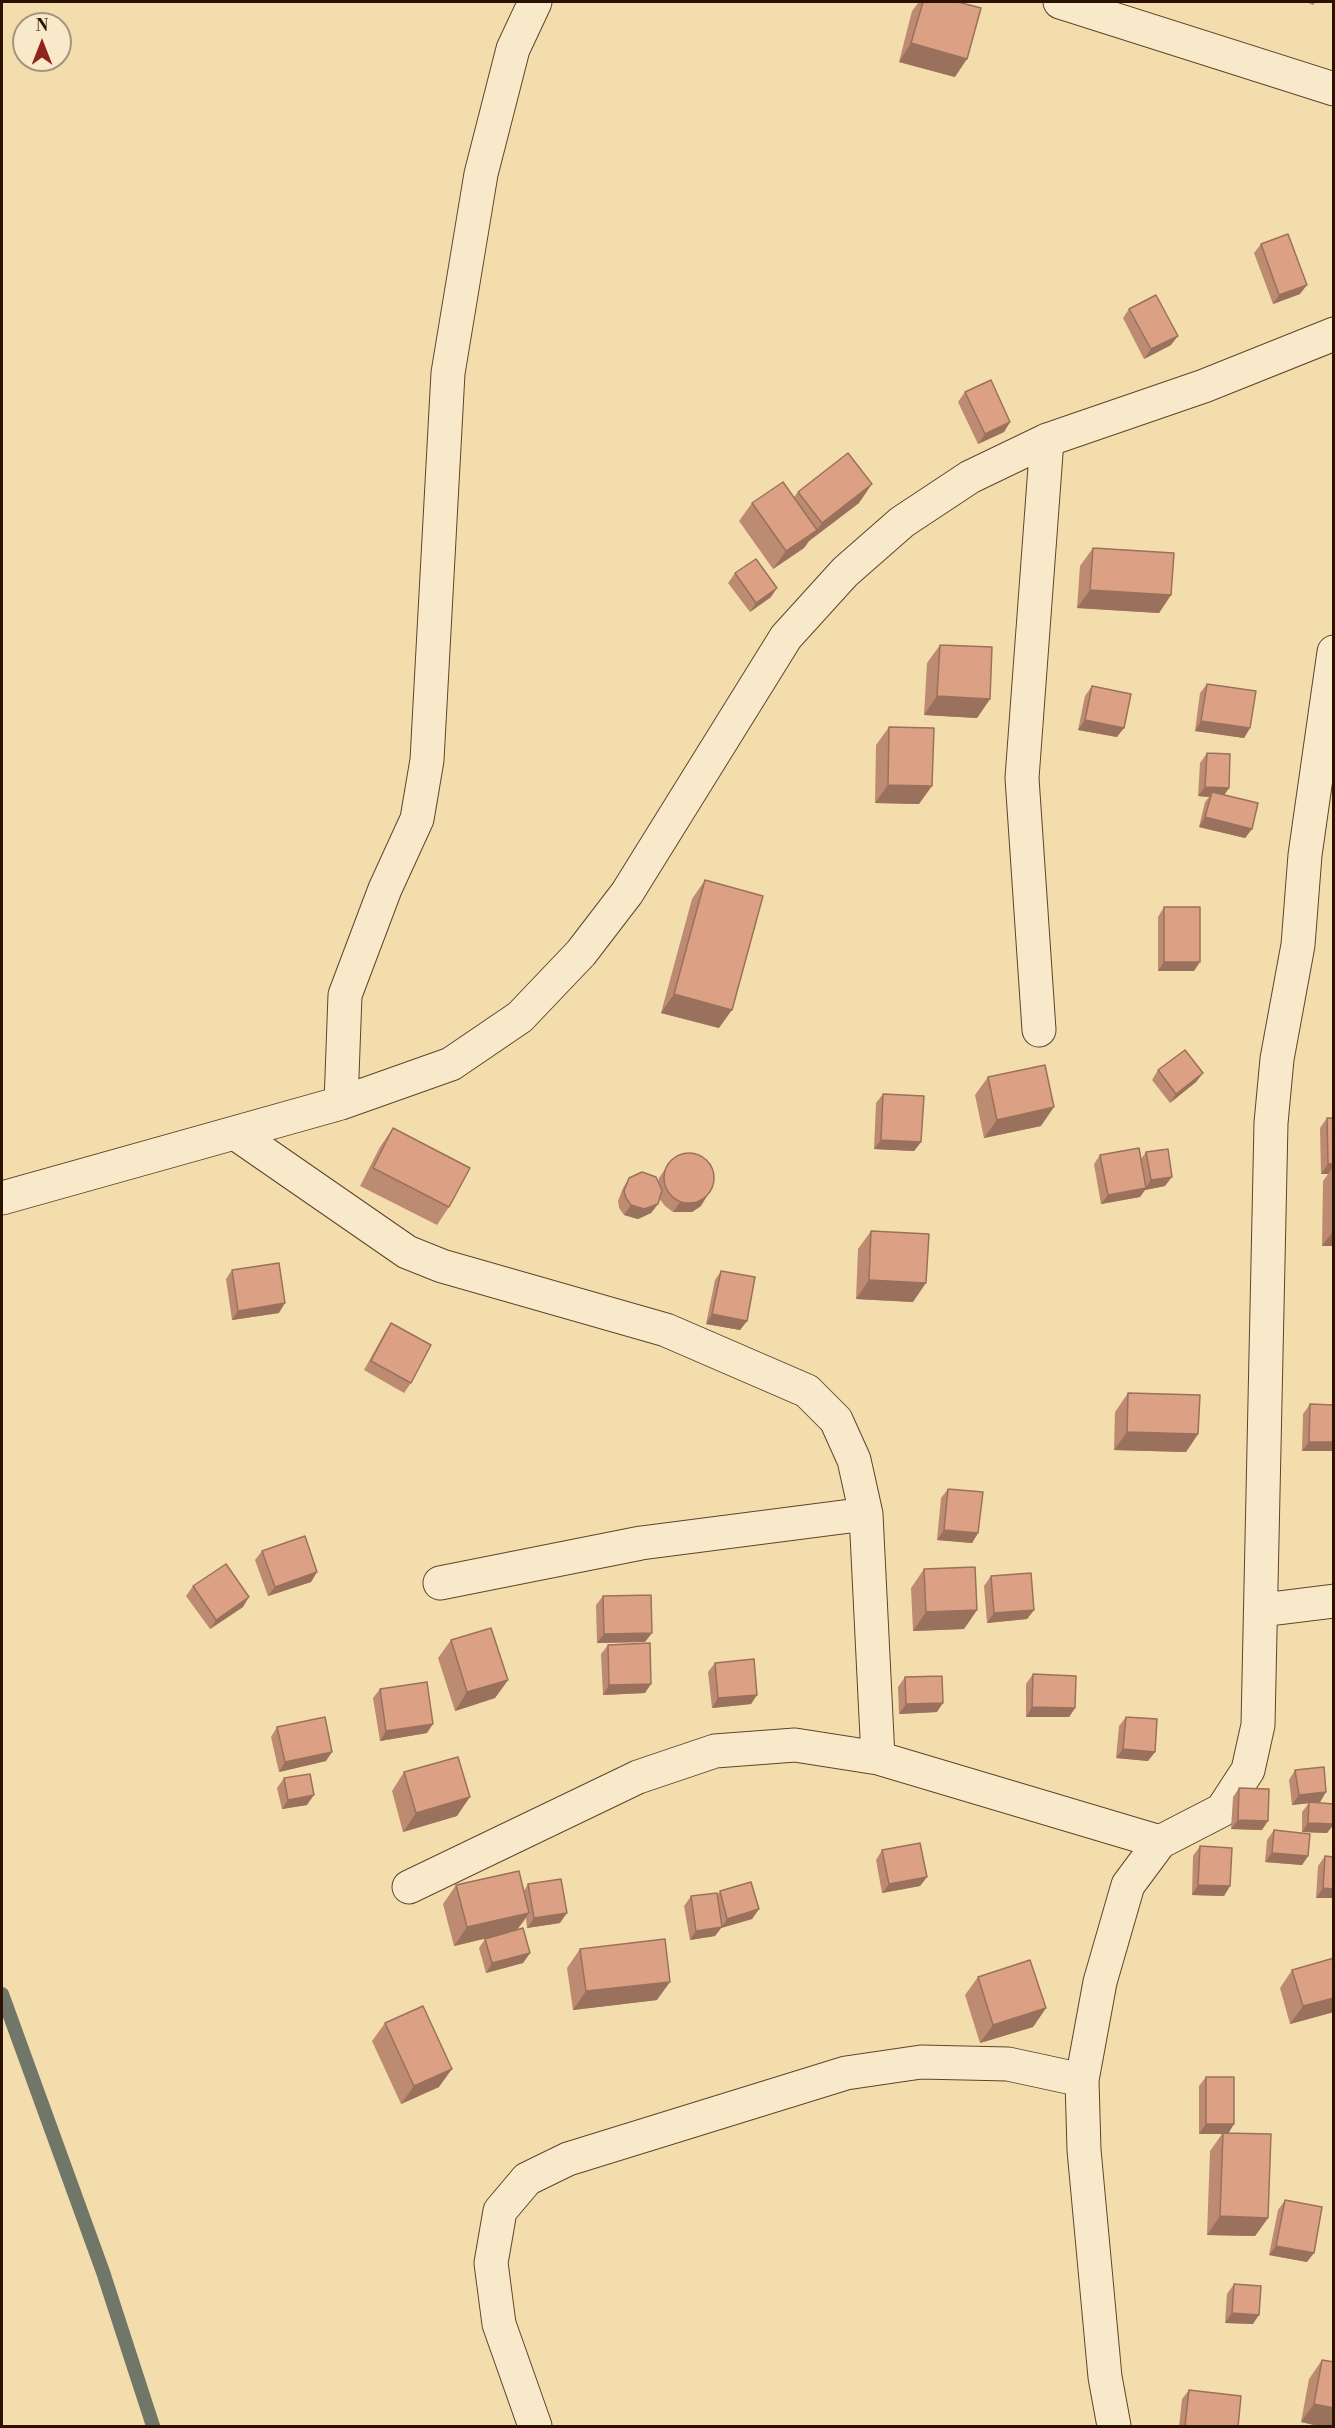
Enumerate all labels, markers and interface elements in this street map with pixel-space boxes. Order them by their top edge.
north arrow [12,12,72,72]
text: N [36,16,48,36]

